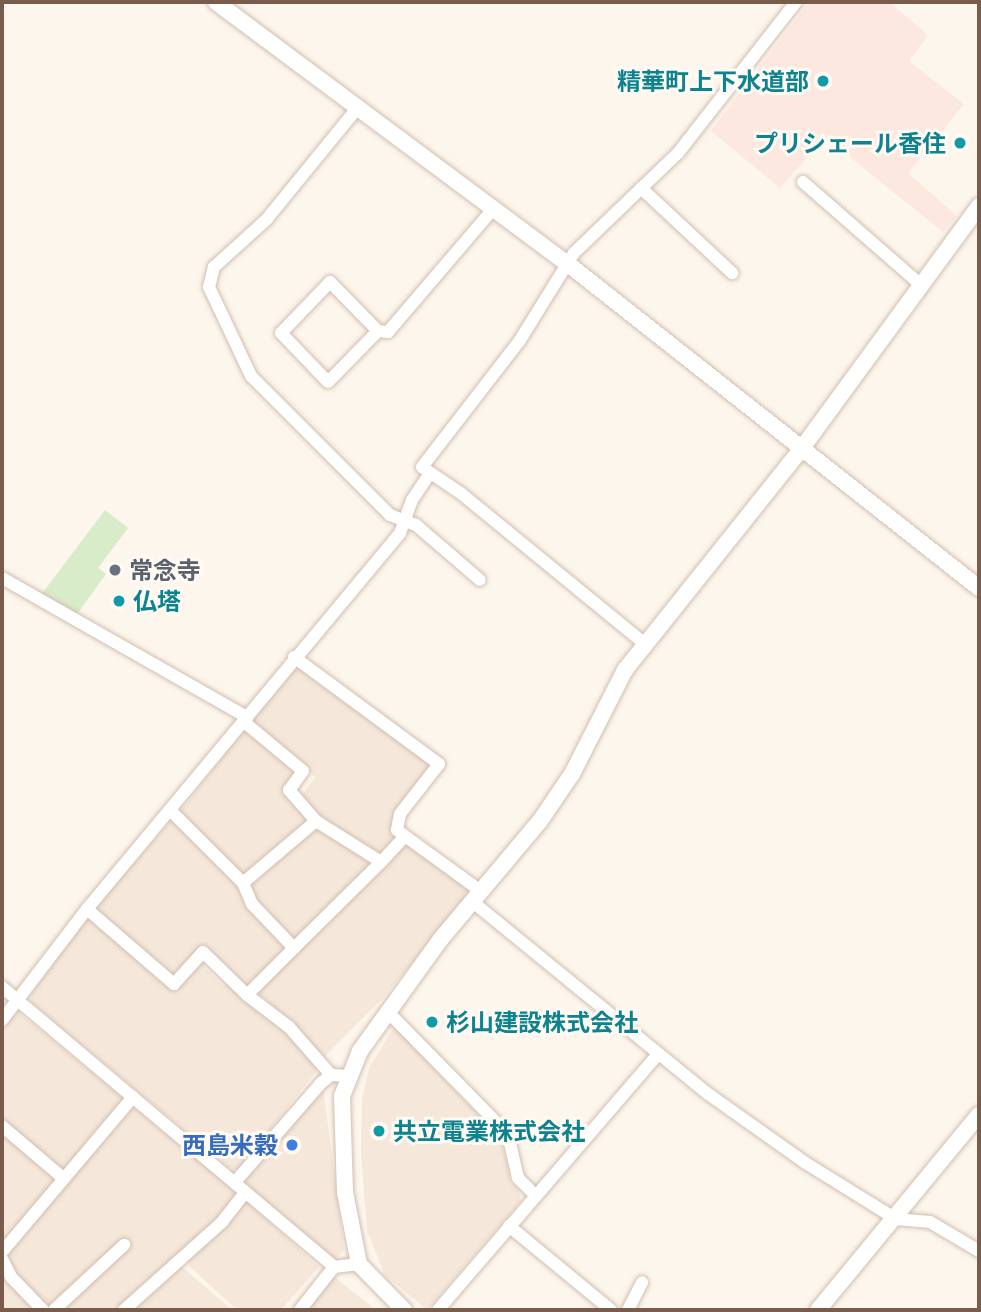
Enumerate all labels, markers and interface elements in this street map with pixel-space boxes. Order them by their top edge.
place label: 精華町上下水道部 [617,67,809,95]
marker: 精華町上下水道部 [815,73,831,89]
place label: プリシェール香住 [754,129,946,157]
marker: プリシェール香住 [952,135,968,151]
place label: 常念寺 [129,556,201,584]
marker: 常念寺 [107,562,123,578]
place label: 仏塔 [133,587,181,615]
marker: 仏塔 [111,593,127,609]
place label: 杉山建設株式会社 [446,1008,638,1036]
marker: 杉山建設株式会社 [424,1014,440,1030]
place label: 共立電業株式会社 [393,1117,585,1145]
marker: 共立電業株式会社 [371,1123,387,1139]
place label: 西島米穀 [182,1131,278,1159]
marker: 西島米穀 [284,1137,300,1153]

